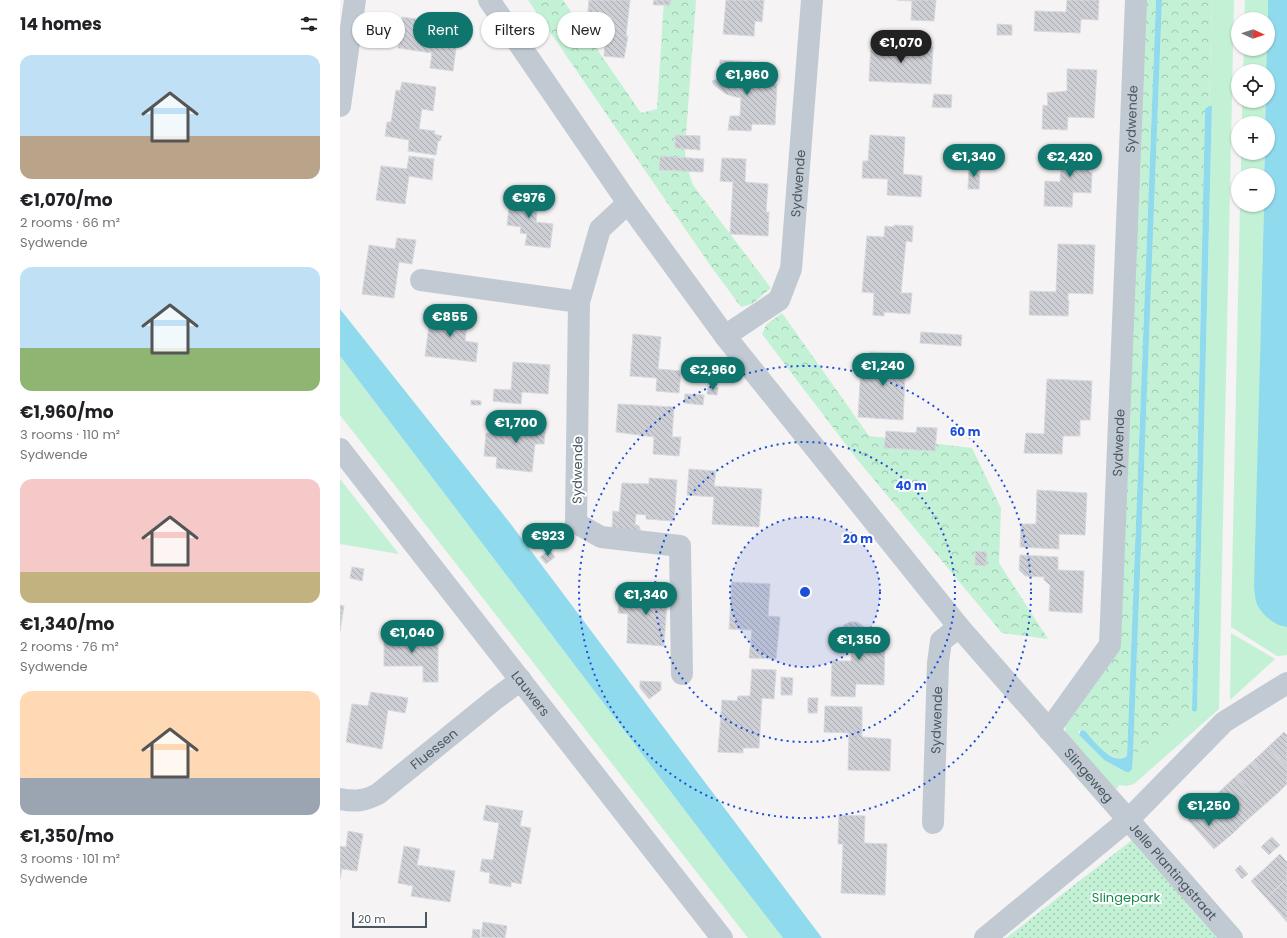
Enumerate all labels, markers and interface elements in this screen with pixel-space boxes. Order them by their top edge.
text: 14 homes [20,12,102,36]
chip: Buy [352,12,405,48]
chip: Rent [413,12,473,48]
chip: Filters [481,12,549,48]
chip: New [557,12,615,48]
north arrow [1231,12,1275,56]
map controls [1231,12,1275,212]
icon: filters [298,13,320,35]
pin: €1,070 [868,30,934,64]
text: €1,070 [880,33,922,52]
pin: €1,960 [714,62,780,96]
button: locate [1231,64,1275,108]
text: €1,960 [725,65,769,84]
icon: home [134,81,206,153]
street label: Sydwende [1121,85,1143,153]
button: + [1231,116,1275,160]
pin: €1,340 [941,144,1007,178]
pin: €2,420 [1037,144,1103,178]
text: €1,340 [952,147,996,166]
text: €2,420 [1047,147,1093,166]
street label: Sydwende [786,149,810,218]
button: − [1231,168,1275,212]
pin: €976 [505,185,553,219]
text: €1,070/mo [20,188,113,212]
text: €976 [512,188,546,207]
text: 2 rooms · 66 m² [20,213,120,232]
text: Sydwende [20,233,88,252]
icon: home [134,293,206,365]
pin: €855 [426,304,474,338]
text: €855 [432,307,468,326]
pin: €1,240 [850,353,916,387]
text: €1,240 [861,356,905,375]
pin: €2,960 [680,357,746,391]
text: €2,960 [690,360,736,379]
text: €1,960/mo [20,400,114,424]
street label: Sydwende [1108,409,1130,477]
pin: €1,700 [483,410,549,444]
text: €1,700 [495,413,537,432]
text: 60 m [950,423,981,440]
text: 3 rooms · 110 m² [20,425,120,444]
street label: Sydwende [567,436,588,504]
text: Sydwende [20,445,88,464]
text: 40 m [895,477,927,494]
icon: home [134,505,206,577]
pin: €923 [524,523,572,557]
text: €923 [531,526,565,545]
text: 20 m [843,530,873,547]
pin: €1,340 [613,582,679,616]
text: €1,340 [624,585,668,604]
centre of rings [798,585,812,599]
text: €1,340/mo [20,612,114,636]
pin: €1,040 [379,620,445,654]
text: €1,040 [390,623,434,642]
pin: €1,350 [826,627,892,661]
text: €1,350 [837,630,881,649]
text: 2 rooms · 76 m² [20,637,119,656]
text: Sydwende [20,657,88,676]
street label: Lauwers [507,667,554,721]
street label: Sydwende [926,686,947,754]
icon: home [134,717,206,789]
street label: Fluessen [406,724,462,774]
street label: Slingeweg [1059,744,1118,807]
pin: €1,250 [1176,793,1242,827]
text: €1,250 [1187,796,1231,815]
street label: Jelle Plantingstraat [1125,818,1221,925]
text: €1,350/mo [20,824,114,848]
text: 3 rooms · 101 m² [20,849,120,868]
text: Sydwende [20,869,88,888]
park label: Slingepark [1092,888,1160,907]
scale bar [352,910,427,929]
text: 20 m [358,911,386,927]

